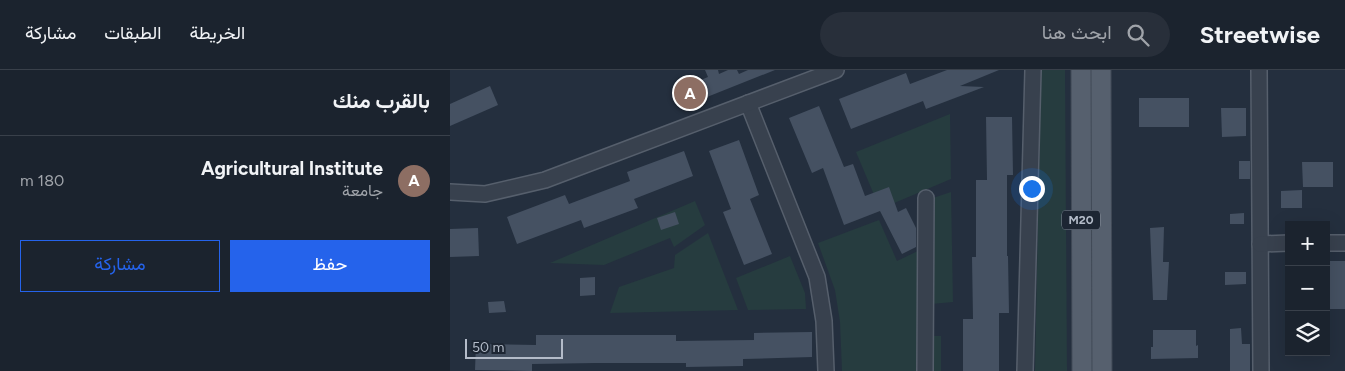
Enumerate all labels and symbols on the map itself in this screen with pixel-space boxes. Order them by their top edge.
pin: A [674,74,706,112]
your location [1019,176,1045,202]
road number: M20 [1062,210,1100,230]
scale bar [465,336,562,359]

